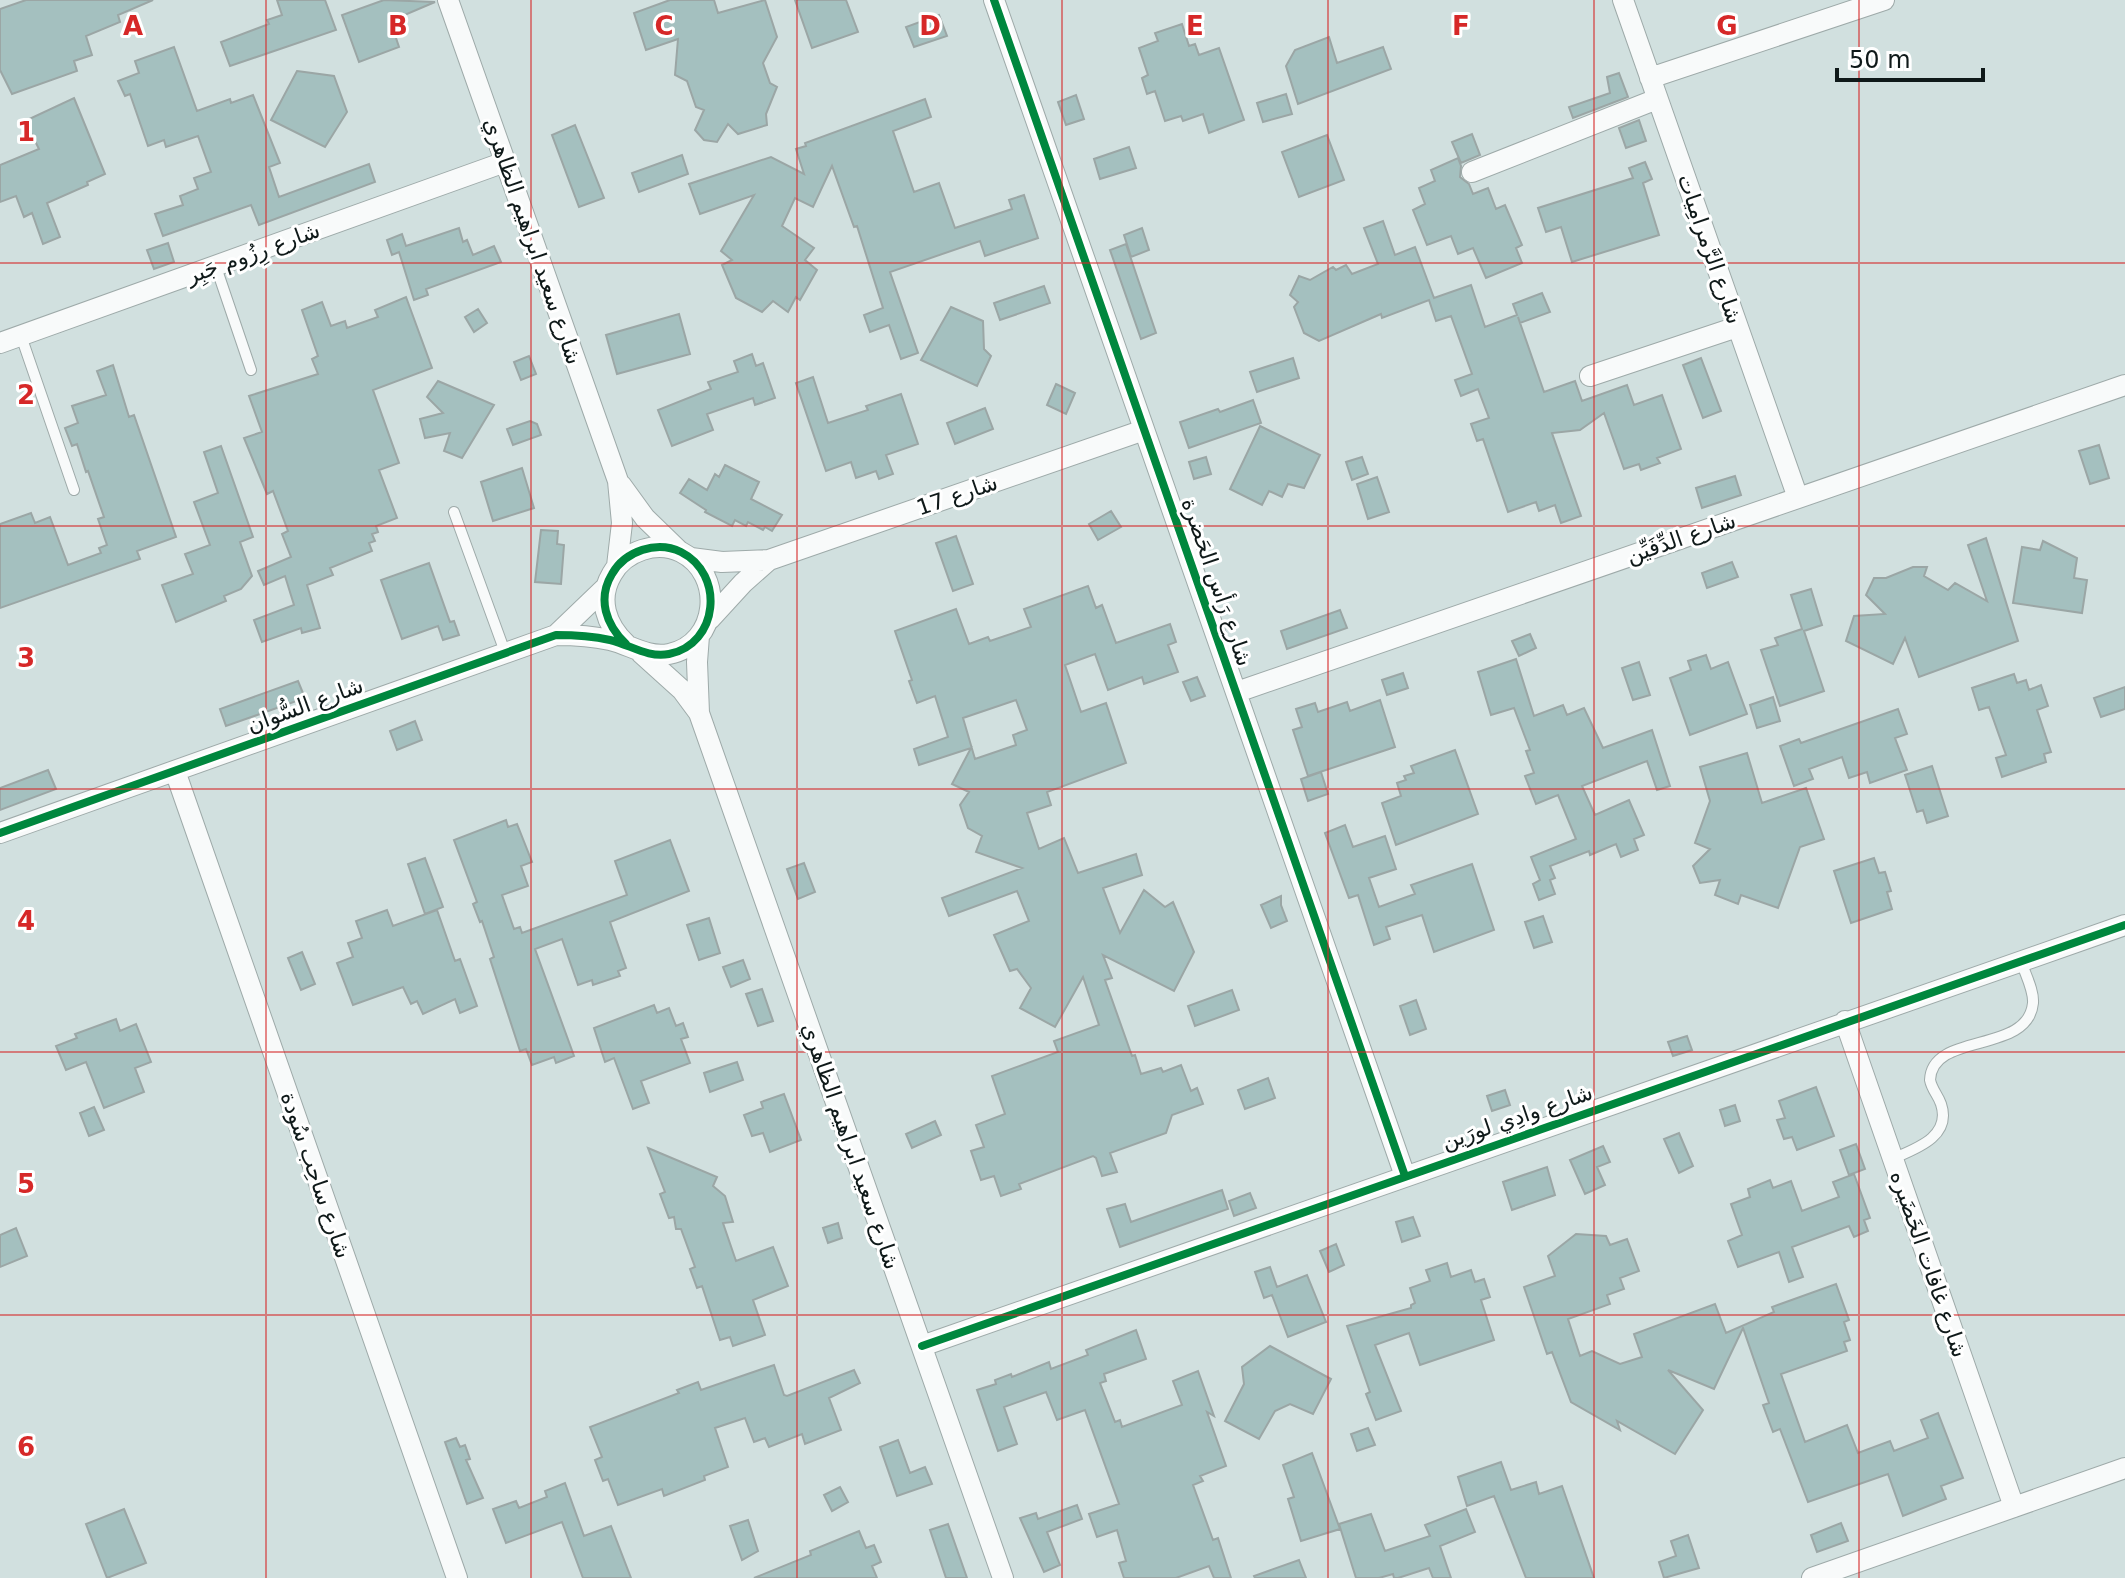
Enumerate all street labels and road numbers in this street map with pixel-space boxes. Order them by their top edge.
street label: شارع سعيد ابراهيم الظاهري [478,114,587,368]
street label: شارع الرَّمرامِيات [1672,171,1747,327]
street label: شارع رِزُوم جَبِر [182,217,325,293]
street label: شارع 17 [913,470,1001,520]
street label: شارع رَأس الحَضرة [1176,494,1259,670]
street label: شارع الدِّفَيِّن [1623,508,1739,568]
street label: شارع السُّوان [243,671,367,738]
street label: شارع سعيد ابراهيم الظاهري [796,1019,905,1273]
street label: شارع وادِي لورَين [1438,1079,1596,1155]
street label: شارع ساحِب سُودة [276,1089,356,1262]
street label: شارع غافات الخَضَيره [1885,1168,1973,1360]

